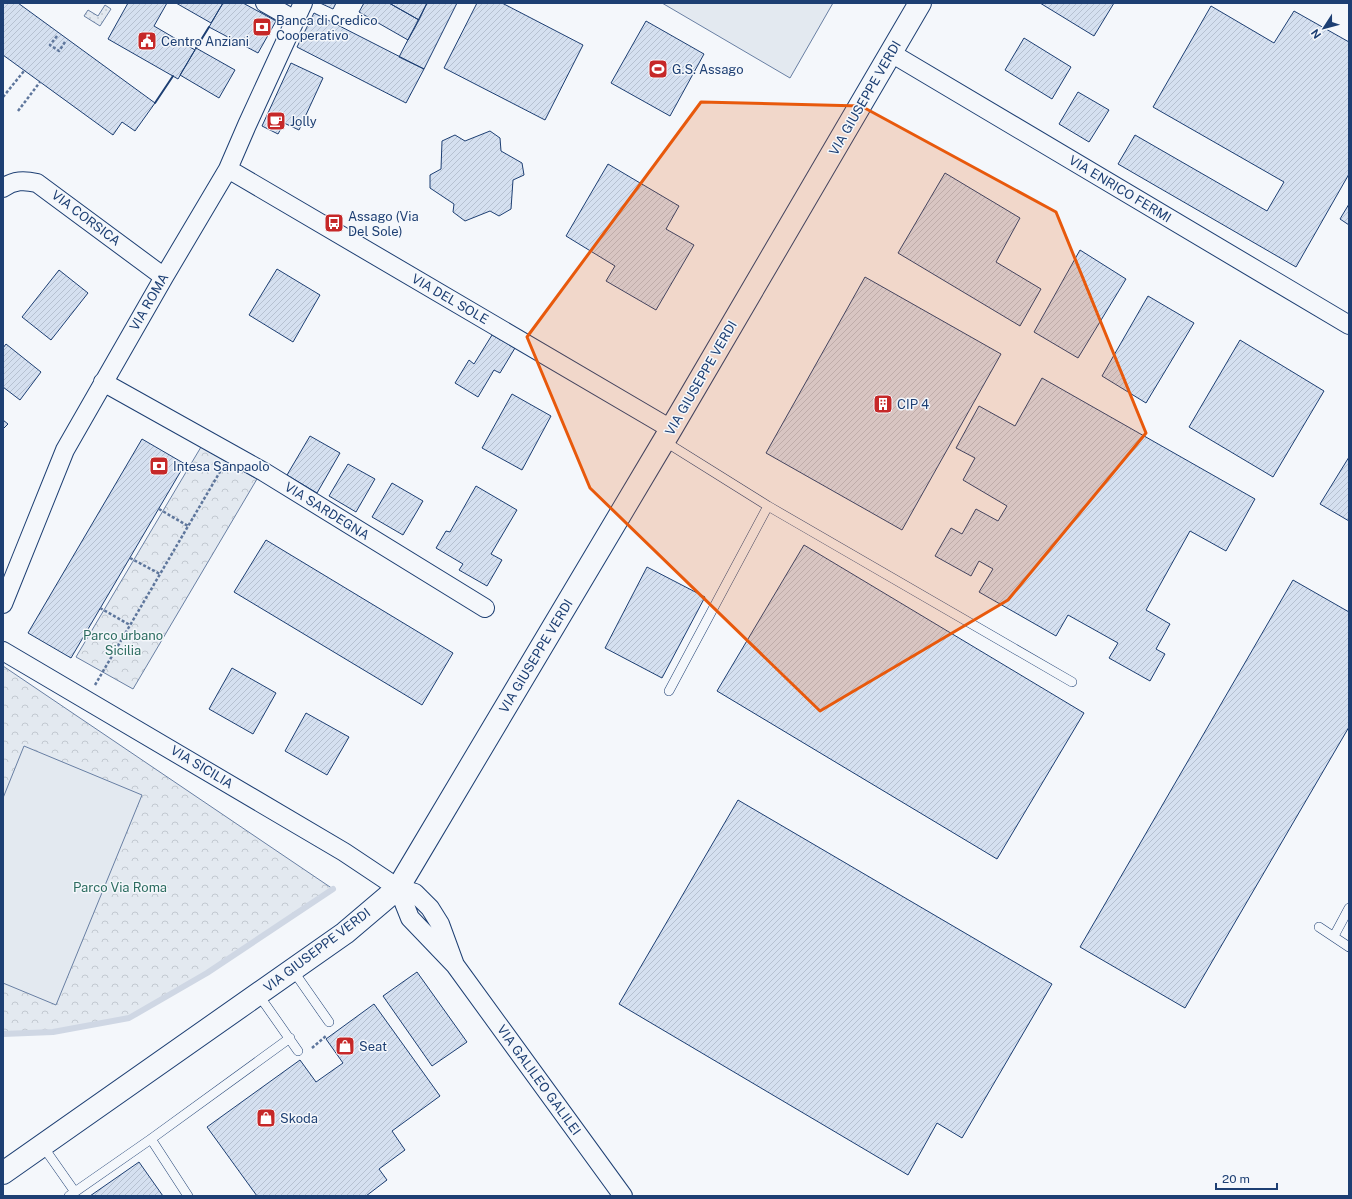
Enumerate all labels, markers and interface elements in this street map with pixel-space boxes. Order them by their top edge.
north arrow [1304,8,1344,48]
place label: Banca di Credico Cooperativo [276,13,378,43]
bank icon: Banca di Credico Cooperativo [251,16,273,38]
text: N [1309,27,1323,41]
public building icon: Centro Anziani [136,30,158,52]
place label: Centro Anziani [161,34,249,49]
street label: VIA GIUSEPPE VERDI [826,38,904,158]
sports icon: G.S. Assago [647,58,669,80]
place label: G.S. Assago [672,62,744,77]
cafe icon: Jolly [265,110,287,132]
place label: Jolly [290,114,317,129]
street label: VIA ENRICO FERMI [1066,153,1174,225]
street label: VIA CORSICA [49,187,123,249]
place label: Assago (Via Del Sole) [348,209,419,239]
bus stop icon: Assago (Via Del Sole) [323,212,345,234]
street label: VIA ROMA [127,271,171,333]
street label: VIA DEL SOLE [409,271,491,327]
street label: VIA GIUSEPPE VERDI [662,318,740,438]
building icon: CIP 4 [872,393,894,415]
place label: CIP 4 [897,397,929,412]
bank icon: Intesa Sanpaolo [148,455,170,477]
place label: Intesa Sanpaolo [173,459,270,474]
street label: VIA SARDEGNA [282,479,372,543]
street label: VIA GIUSEPPE VERDI [496,597,576,715]
park label: Parco urbano Sicilia [83,628,163,658]
street label: VIA SICILIA [168,742,236,792]
park label: Parco Via Roma [73,880,167,895]
street label: VIA GIUSEPPE VERDI [261,905,373,995]
street label: VIA GALILEO GALILEI [494,1022,584,1138]
shop icon: Seat [334,1035,356,1057]
place label: Seat [359,1039,387,1054]
shop icon: Skoda [255,1107,277,1129]
place label: Skoda [280,1111,318,1126]
scale bar [1216,1165,1277,1191]
text: 20 m [1222,1172,1250,1186]

